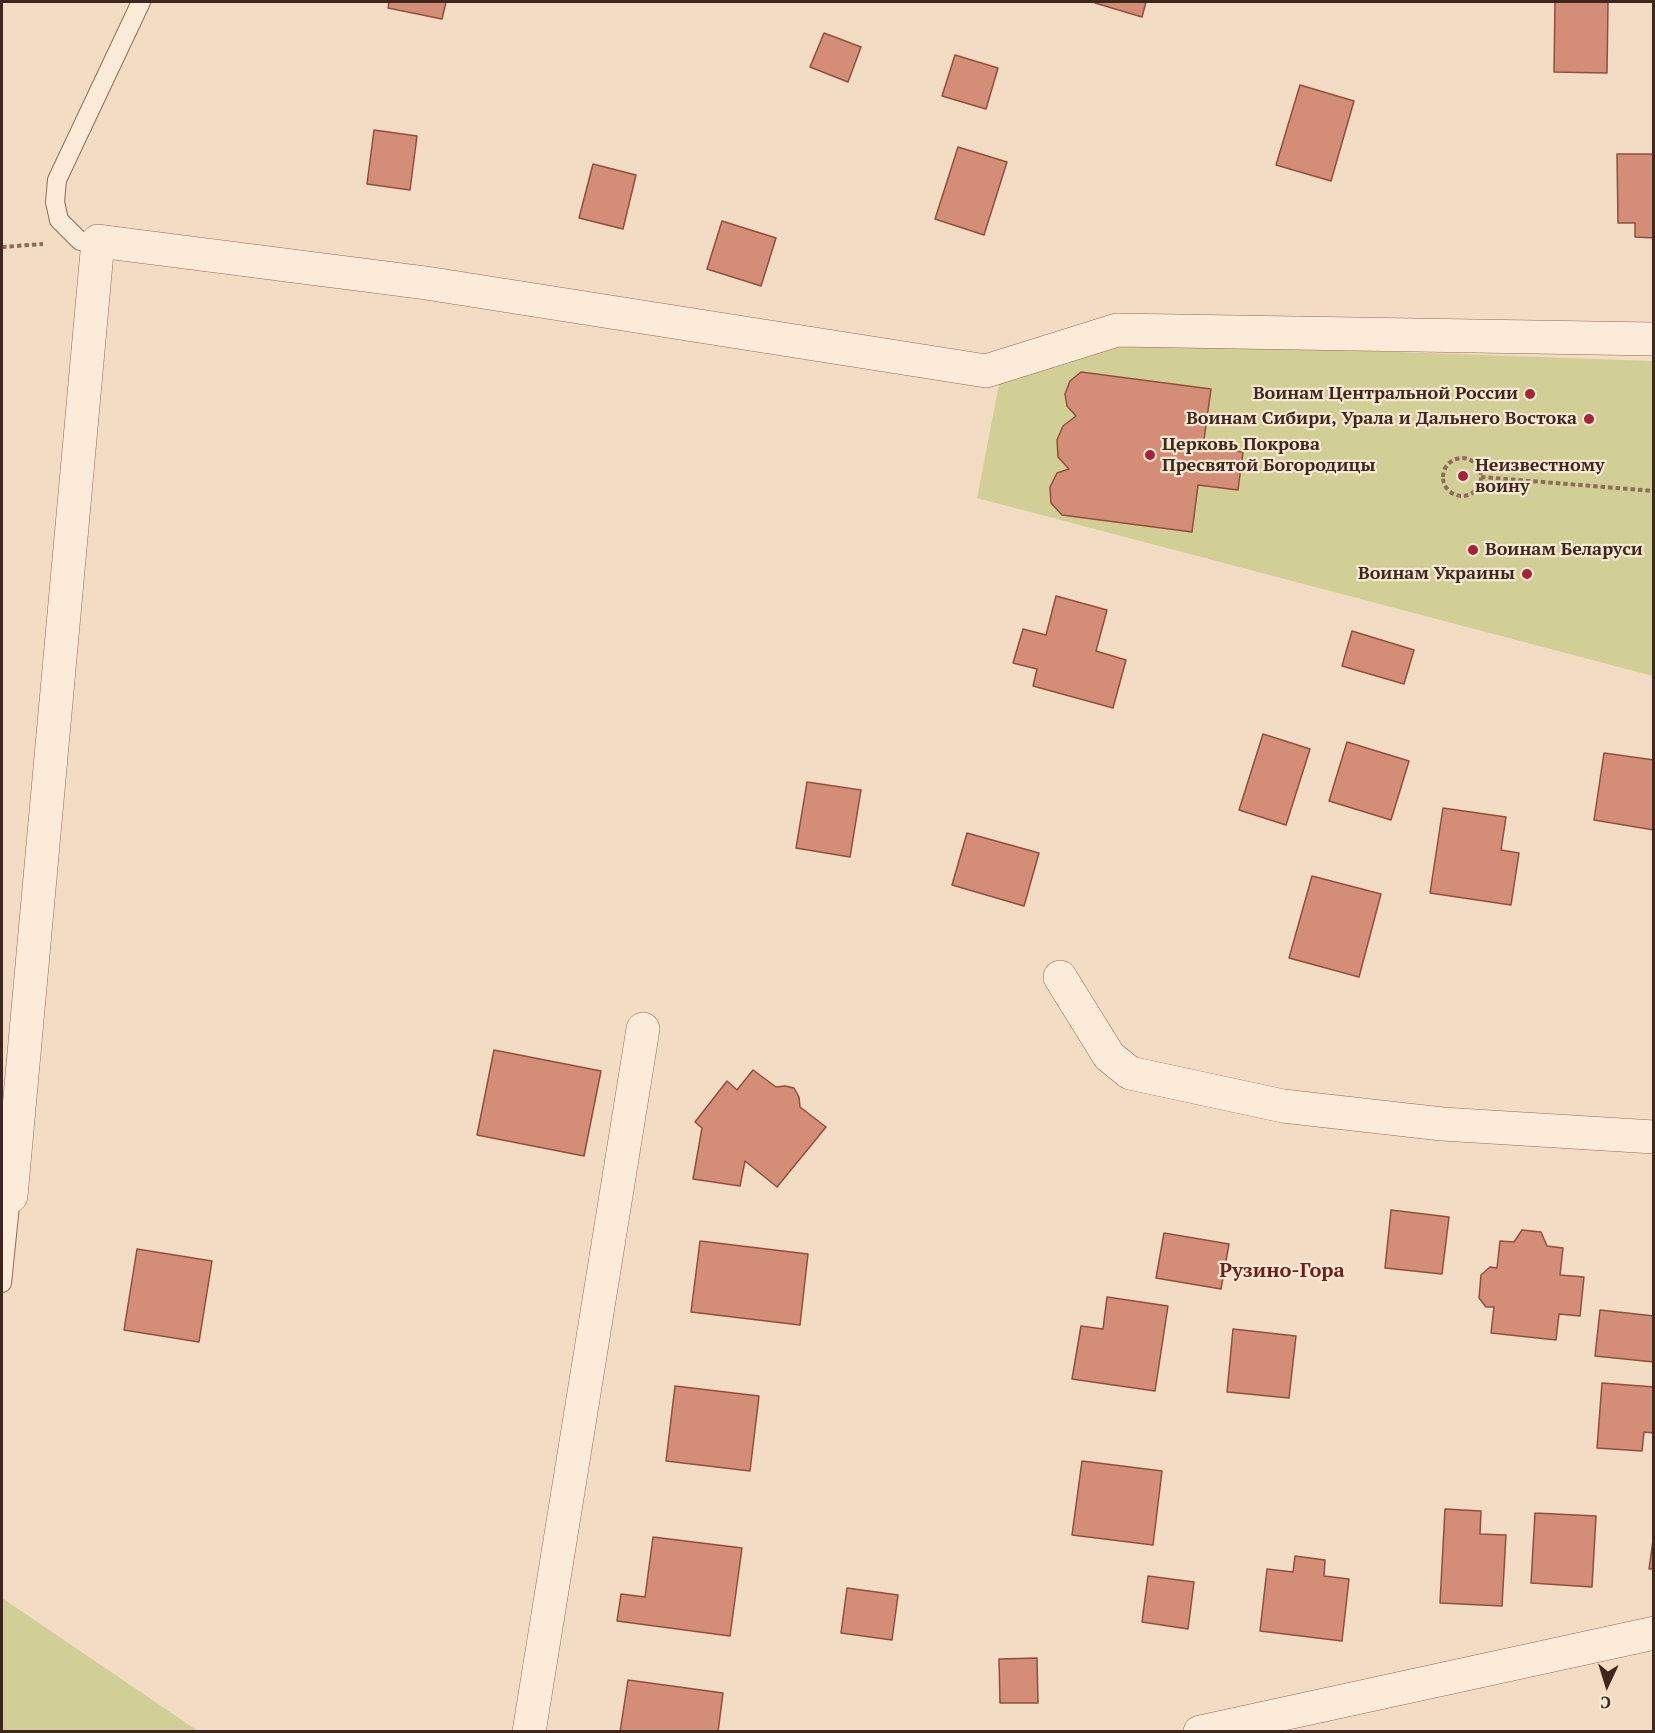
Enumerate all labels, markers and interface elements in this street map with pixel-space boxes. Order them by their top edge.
place label: Воинам Центральной России [1253,383,1518,405]
marker: Воинам Центральной России [1523,387,1537,401]
place label: Воинам Сибири, Урала и Дальнего Востока [1186,408,1577,430]
marker: Воинам Сибири, Урала и Дальнего Востока [1582,412,1596,426]
place label: Церковь Покрова Пресвятой Богородицы [1162,434,1375,476]
marker: Церковь Покрова Пресвятой Богородицы [1143,448,1157,462]
place label: Неизвестному воину [1475,455,1605,498]
marker: Неизвестному воину [1456,469,1470,483]
place label: Воинам Беларуси [1485,539,1643,561]
marker: Воинам Беларуси [1466,543,1480,557]
place label: Воинам Украины [1358,563,1515,585]
marker: Воинам Украины [1520,567,1534,581]
district label: Рузино-Гора [1219,1259,1345,1283]
north arrow [1577,1655,1637,1715]
text: С [1600,1692,1612,1714]

